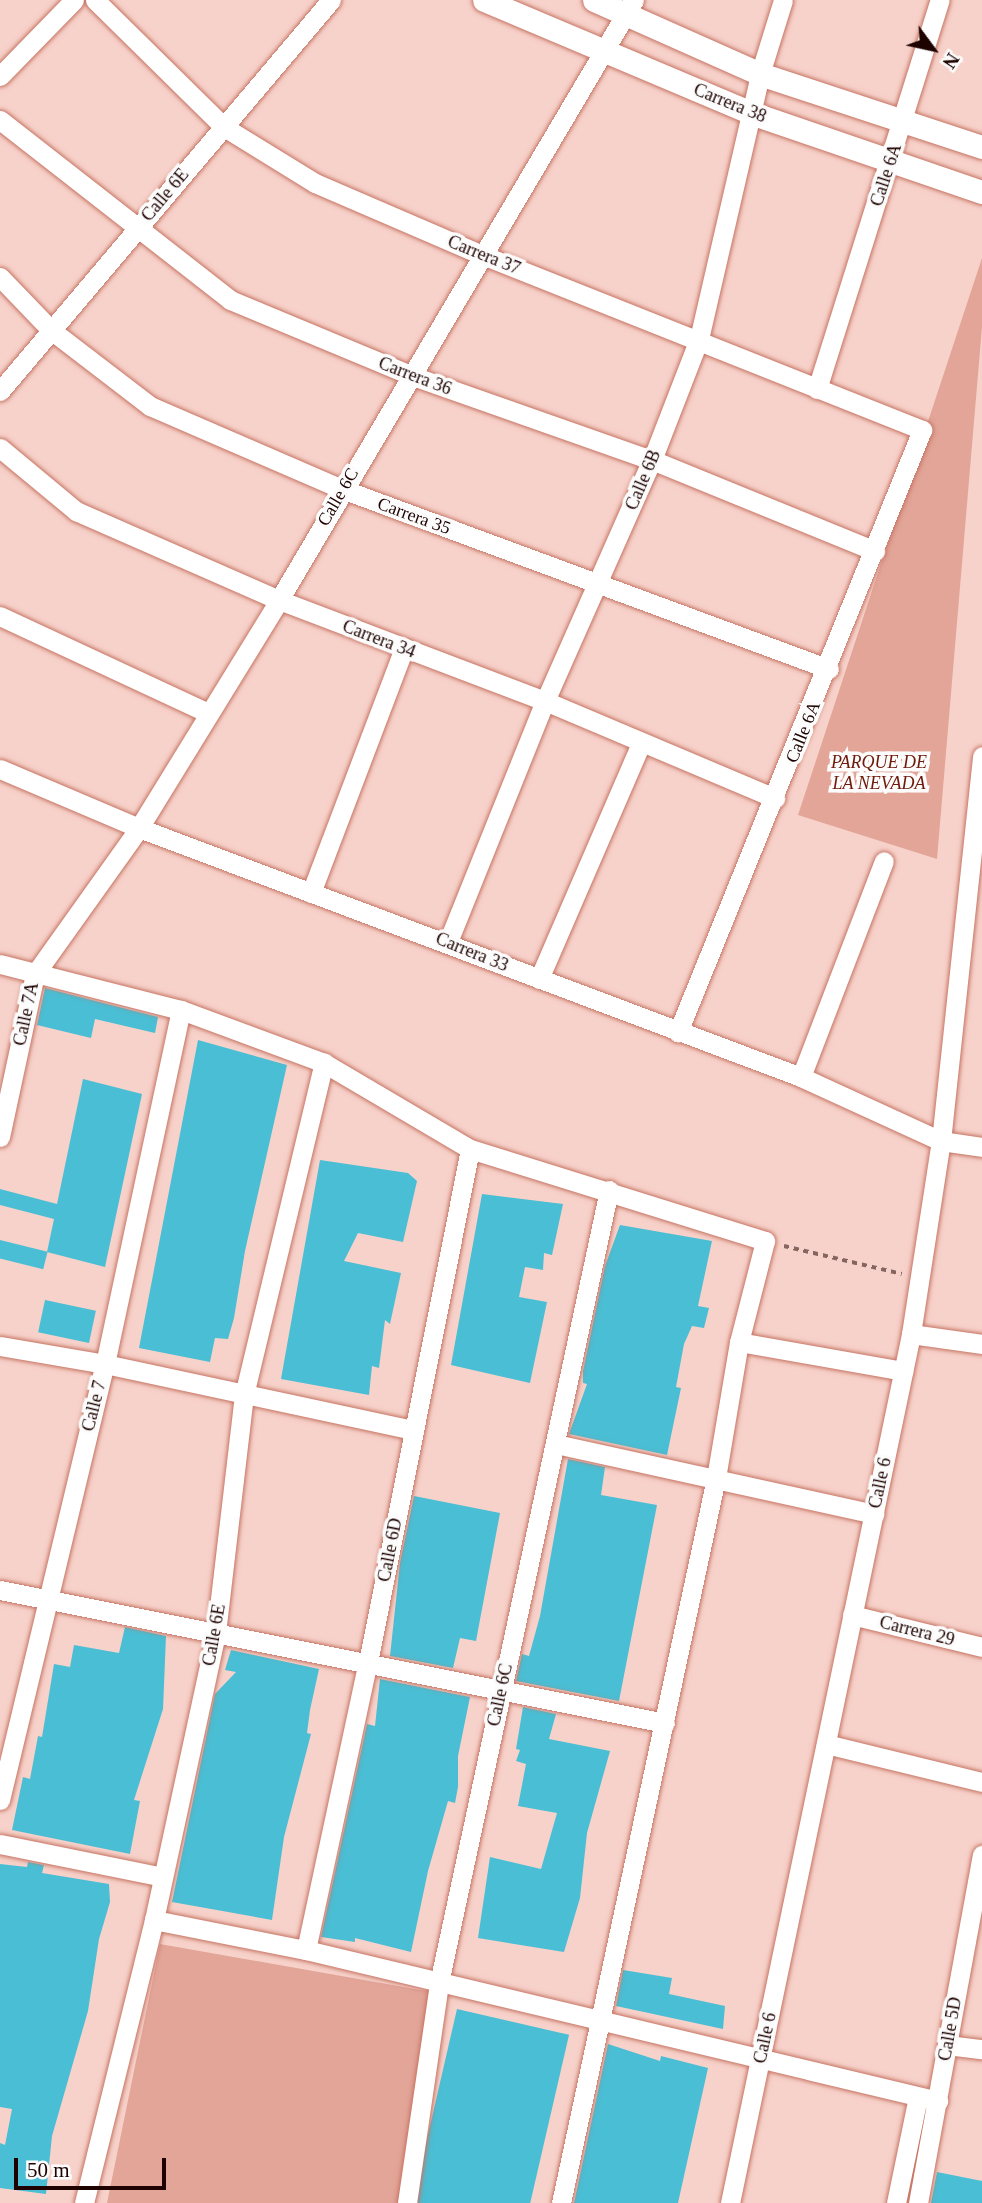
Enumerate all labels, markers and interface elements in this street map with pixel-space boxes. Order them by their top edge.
north arrow [898,14,968,84]
text: N [938,49,964,72]
street label: Carrera 38 [691,79,769,127]
street label: Calle 6A [866,141,906,209]
street label: Calle 6E [137,164,193,226]
street label: Carrera 37 [445,231,523,279]
street label: Carrera 36 [375,352,455,400]
street label: Calle 6B [621,447,665,513]
street label: Calle 6C [313,464,363,530]
street label: Carrera 35 [374,493,454,539]
street label: Carrera 34 [339,615,419,663]
street label: Calle 6A [781,698,825,766]
park label: PARQUE DE LA NEVADA [831,752,927,794]
street label: Carrera 33 [433,928,511,976]
street label: Calle 7A [9,980,43,1048]
street label: Calle 7 [77,1378,111,1434]
street label: Calle 6 [864,1456,896,1510]
street label: Calle 6D [373,1516,407,1584]
street label: Calle 6E [198,1602,230,1668]
street label: Carrera 29 [877,1611,957,1651]
street label: Calle 6C [483,1662,517,1728]
street label: Calle 5D [934,1995,966,2063]
street label: Calle 6 [749,2011,781,2065]
scale bar [18,2144,170,2188]
text: 50 m [27,2158,70,2182]

